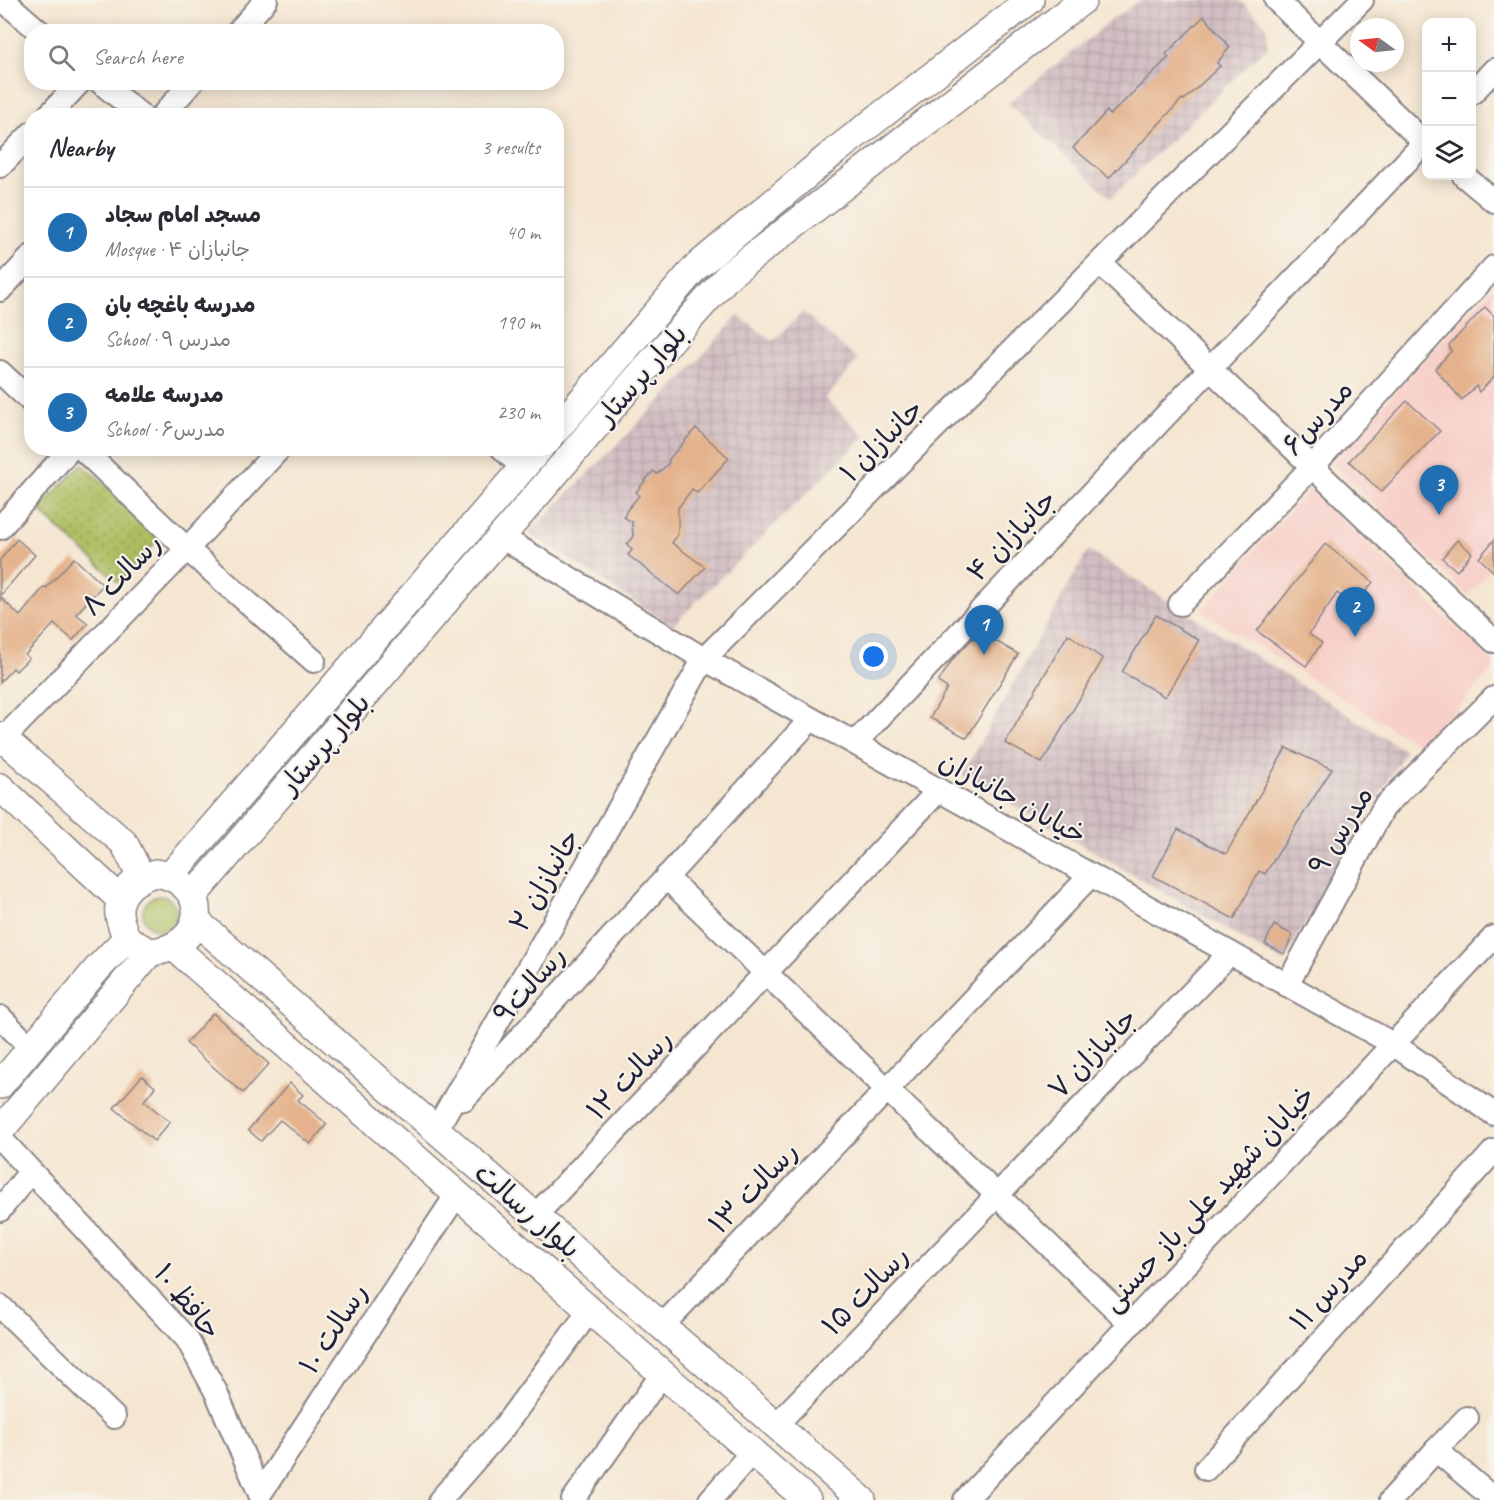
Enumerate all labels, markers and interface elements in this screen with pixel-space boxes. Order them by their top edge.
north arrow [1350,18,1404,72]
map controls [1422,18,1476,180]
button: + [1422,18,1476,72]
search box [24,24,564,90]
icon: search [45,41,78,74]
text: Search here [93,43,183,71]
button: − [1422,72,1476,126]
button: layers [1422,126,1476,180]
text: Nearby [48,131,113,164]
text: 3 results [481,135,540,160]
text: مسجد امام سجاد [105,201,261,229]
text: 1 [63,220,72,245]
text: 40 m [506,220,540,245]
text: Mosque · جانبازان ۴ [105,237,250,262]
text: مدرسه باغچه بان [105,291,255,319]
text: 2 [63,310,72,335]
text: 190 m [497,310,540,335]
street label: بلوار پرستار [587,317,695,434]
text: School · مدرس ۹ [105,327,231,352]
street label: مدرس۶ [1274,372,1360,462]
text: مدرسه علامه [105,381,224,409]
street label: جانبازان ۱ [832,391,930,489]
text: 3 [63,400,72,425]
text: 230 m [497,400,540,425]
text: School · مدرس۶ [105,417,226,442]
pin: 3 [1420,466,1458,515]
street label: جانبازان ۴ [959,482,1064,589]
street label: رسالت ۸ [74,526,169,623]
pin: 2 [1336,588,1374,637]
pin: 1 [964,606,1004,655]
your location [859,642,888,671]
street label: بلوار پرستار [270,686,378,803]
street label: خیابان جانبازان [933,743,1093,852]
street label: مدرس ۹ [1300,780,1380,881]
street label: جانبازان ۲ [501,823,588,938]
street label: رسالت۹ [485,938,573,1031]
street label: جانبازان ۷ [1040,1000,1144,1106]
street label: رسالت ۱۲ [579,1022,680,1127]
street label: خیابان شهید علی باز حسنی [1094,1078,1322,1319]
street label: رسالت ۱۳ [701,1134,806,1241]
street label: بلوار رسالت [467,1155,588,1266]
street label: رسالت ۱۵ [814,1238,917,1343]
street label: مدرس ۱۱ [1282,1241,1375,1338]
street label: حافظ ۱۰ [146,1256,229,1346]
street label: رسالت ۱۰ [291,1276,376,1380]

